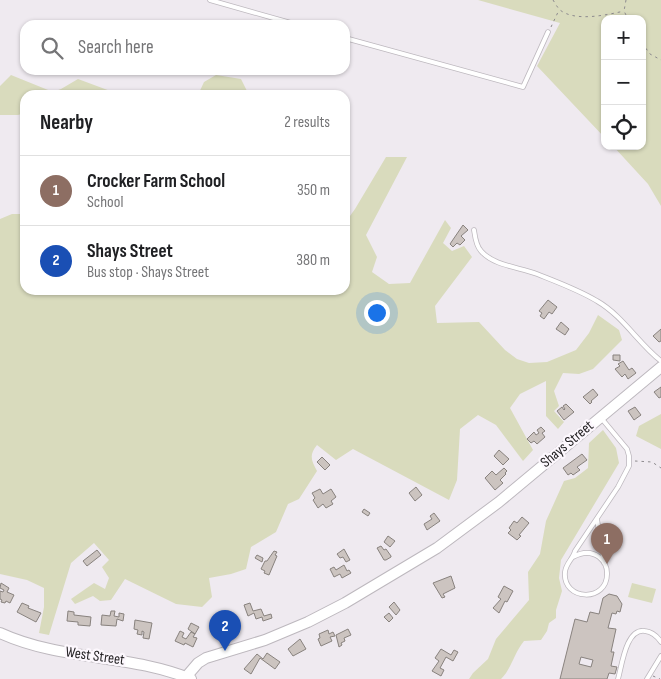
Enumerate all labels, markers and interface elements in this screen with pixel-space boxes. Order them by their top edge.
map controls [601,15,646,150]
button: + [601,15,646,60]
search box [20,20,350,75]
icon: search [38,34,66,62]
text: Search here [78,36,154,59]
button: − [601,60,646,105]
button: locate [601,105,646,150]
text: Nearby [40,110,93,135]
text: 2 results [284,113,330,132]
text: Crocker Farm School [87,170,225,193]
text: 1 [53,181,59,200]
text: 350 m [297,181,330,200]
text: School [87,193,123,212]
text: Shays Street [87,240,173,263]
text: 2 [52,251,60,270]
text: 380 m [296,251,330,270]
text: Bus stop · Shays Street [87,263,209,282]
your location [364,300,390,326]
street label: Shays Street [536,416,598,472]
pin: 1 [591,523,623,564]
pin: 2 [209,610,241,651]
street label: West Street [64,642,126,670]

